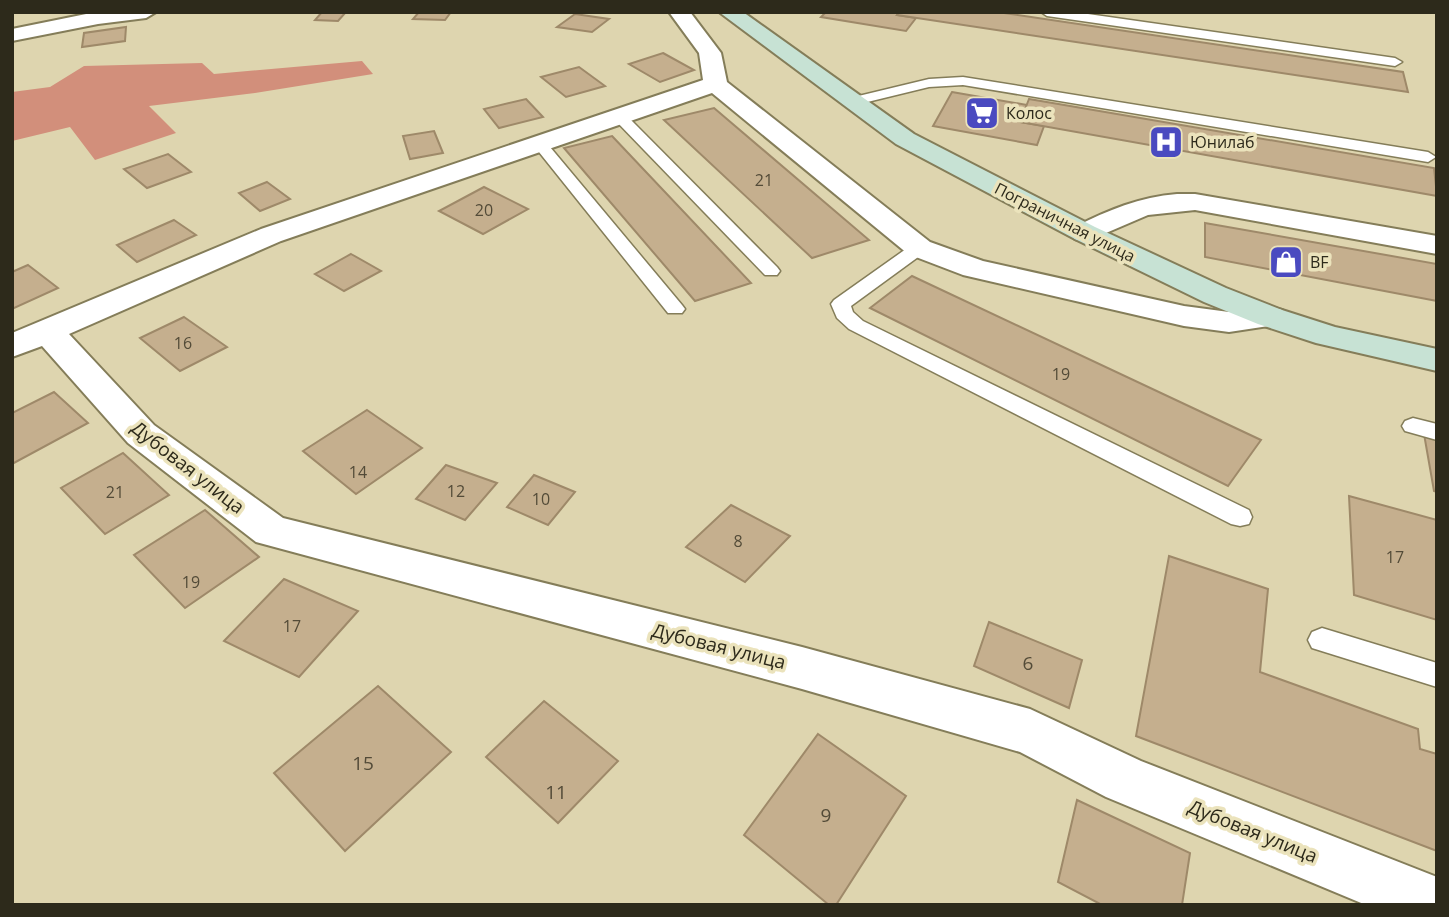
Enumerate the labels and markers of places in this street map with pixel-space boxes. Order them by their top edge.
supermarket icon: Колос [963,94,1001,132]
place label: Колос [1006,102,1052,124]
hospital icon: Юнилаб [1147,123,1185,161]
place label: Юнилаб [1190,131,1255,153]
shop icon: BF [1267,243,1305,281]
place label: BF [1310,251,1329,273]

